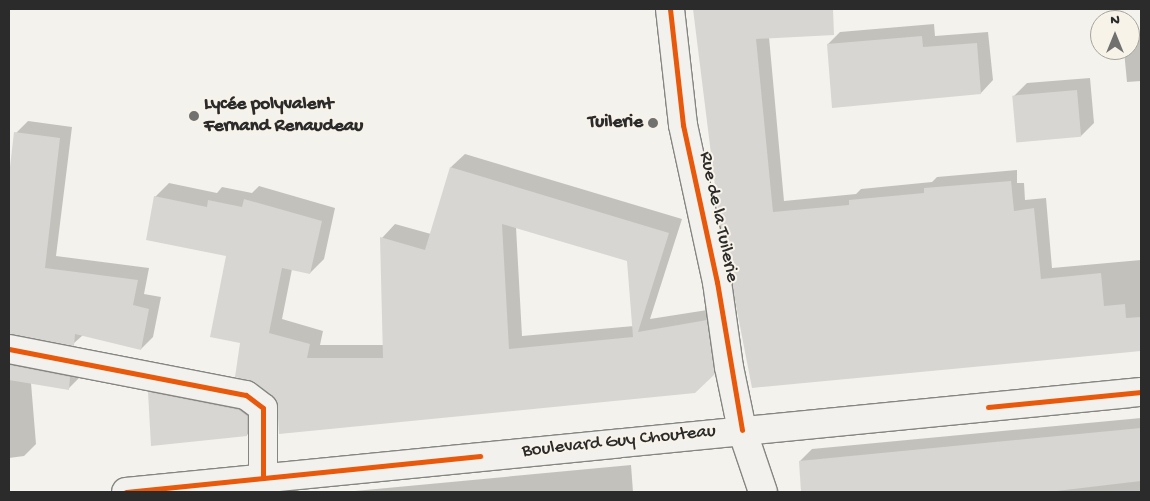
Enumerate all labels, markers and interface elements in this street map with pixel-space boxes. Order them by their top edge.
north arrow [1090,10,1140,60]
text: N [1110,12,1120,29]
place label: Lycée polyvalent Fernand Renaudeau [204,94,363,138]
marker: Lycée polyvalent Fernand Renaudeau [188,110,200,122]
place label: Tuilerie [588,112,643,134]
marker: Tuilerie [647,117,659,129]
street label: Rue de la Tuilerie [693,150,743,284]
street label: Boulevard Guy Chouteau [521,420,717,464]

